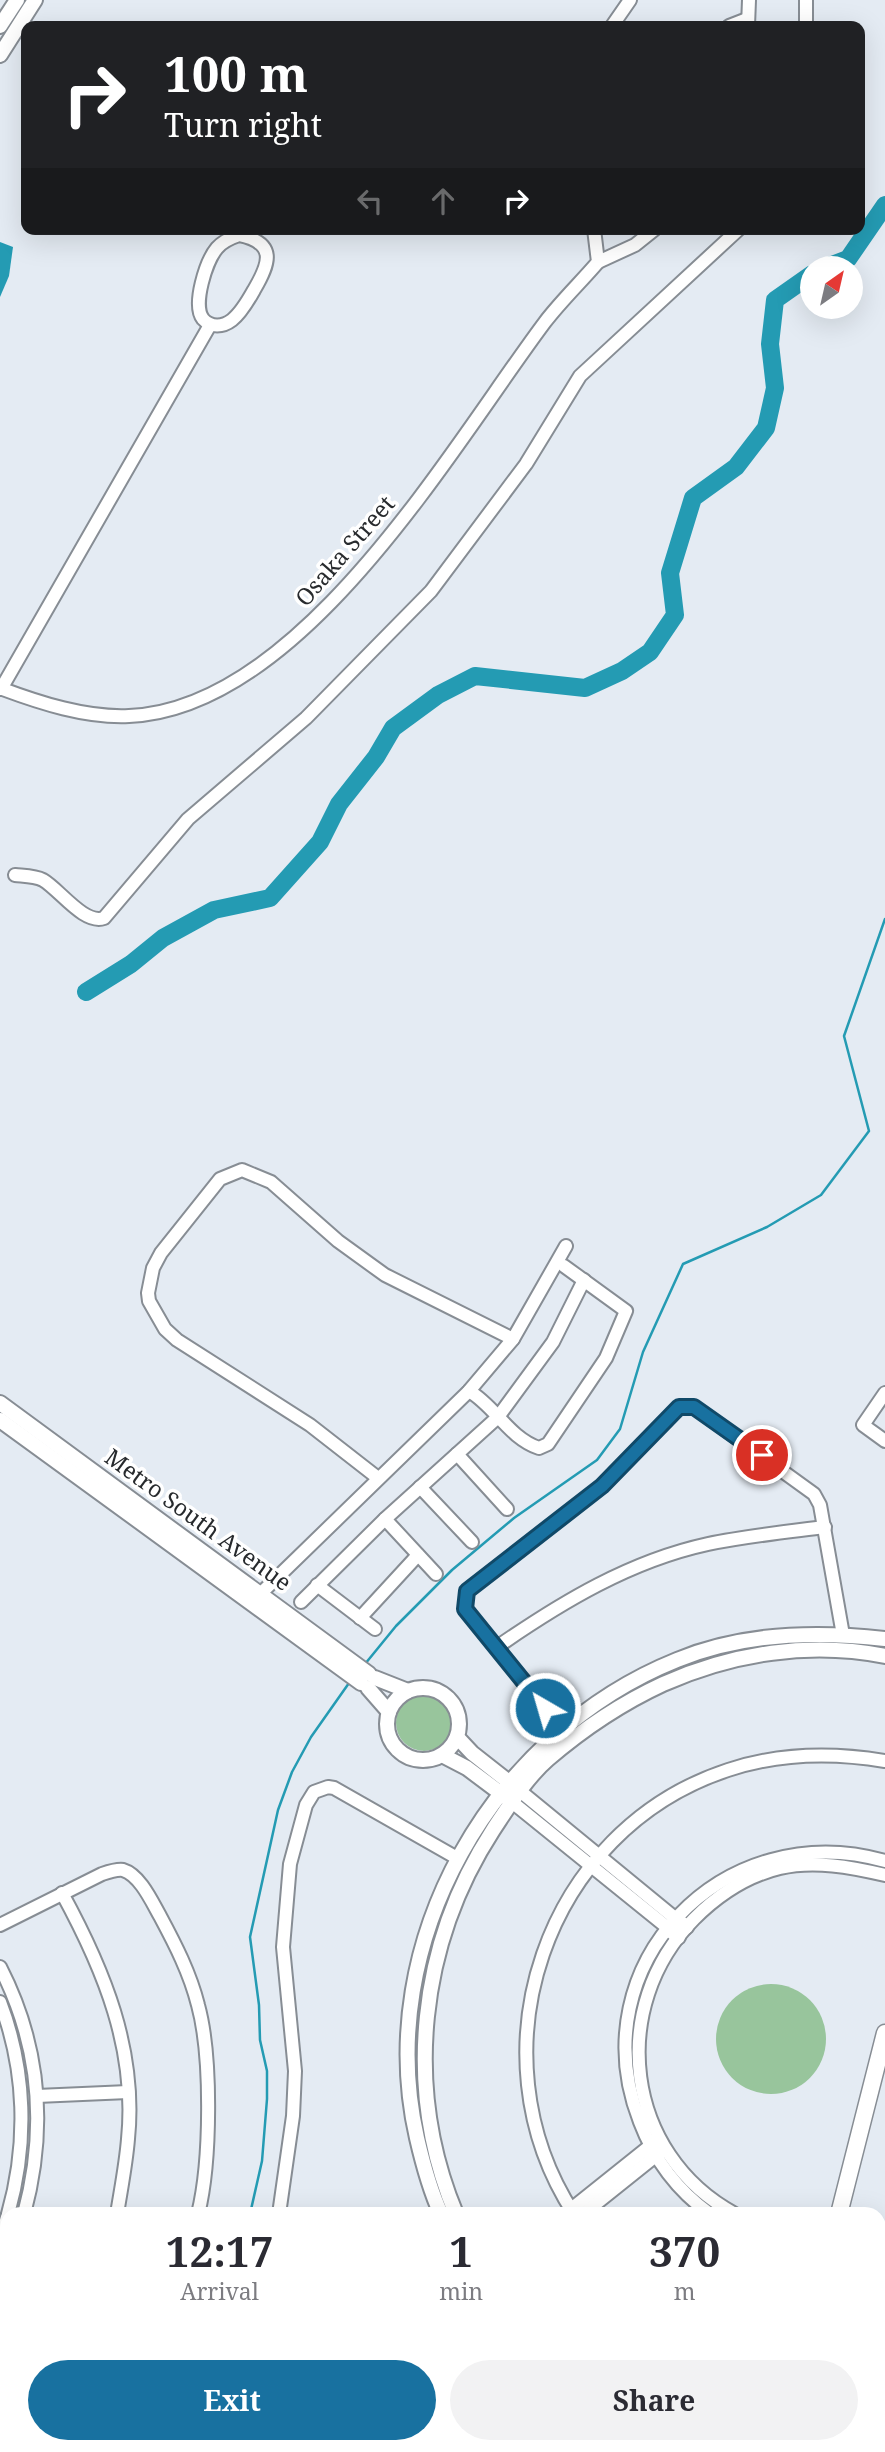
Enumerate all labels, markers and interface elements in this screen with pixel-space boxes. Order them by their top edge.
text: 100 m [164,40,308,106]
icon: right [49,49,140,140]
text: Turn right [164,103,322,146]
icon: left [351,182,389,220]
icon: ahead [424,182,462,220]
icon: right [497,182,535,220]
north arrow [800,256,863,318]
map controls [800,256,863,319]
street label: Osaka Street [287,488,401,613]
pin [732,1425,792,1485]
icon: arrive [743,1436,781,1474]
street label: Metro South Avenue [99,1441,298,1598]
position arrow [508,1671,582,1745]
text: 12:17 [166,2222,273,2279]
text: 1 [449,2222,473,2279]
text: 370 [649,2222,720,2279]
text: Arrival [180,2275,259,2307]
text: min [439,2275,483,2307]
text: m [674,2275,695,2307]
button: Exit [28,2360,436,2440]
button: Share [450,2360,858,2440]

